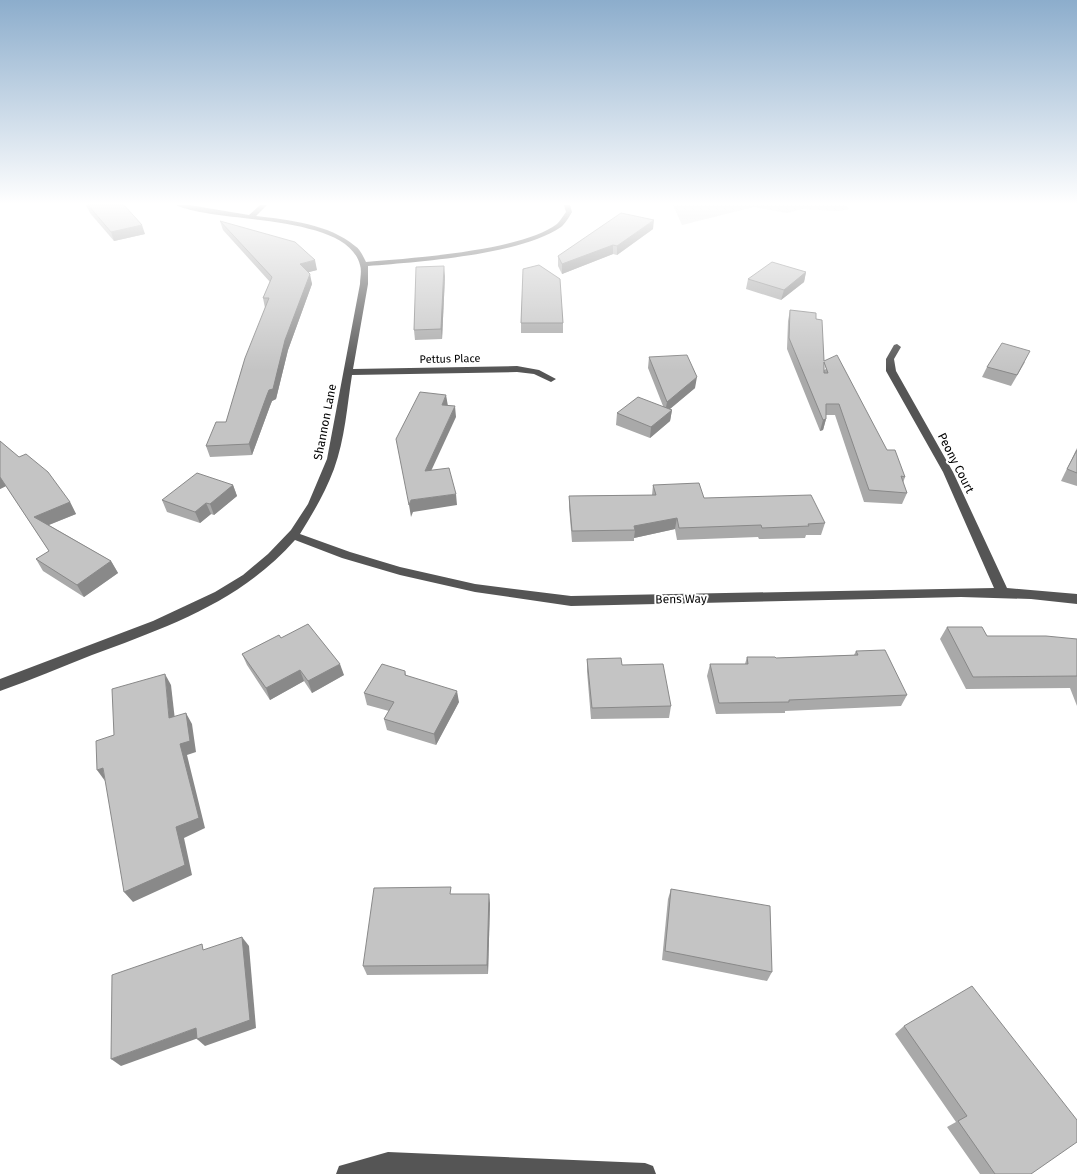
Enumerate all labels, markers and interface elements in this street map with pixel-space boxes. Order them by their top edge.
street label: Pettus Place [419,352,481,366]
street label: Shannon Lane [311,383,339,461]
street label: Peony Court [935,431,977,496]
street label: Bens Way [655,592,707,606]

